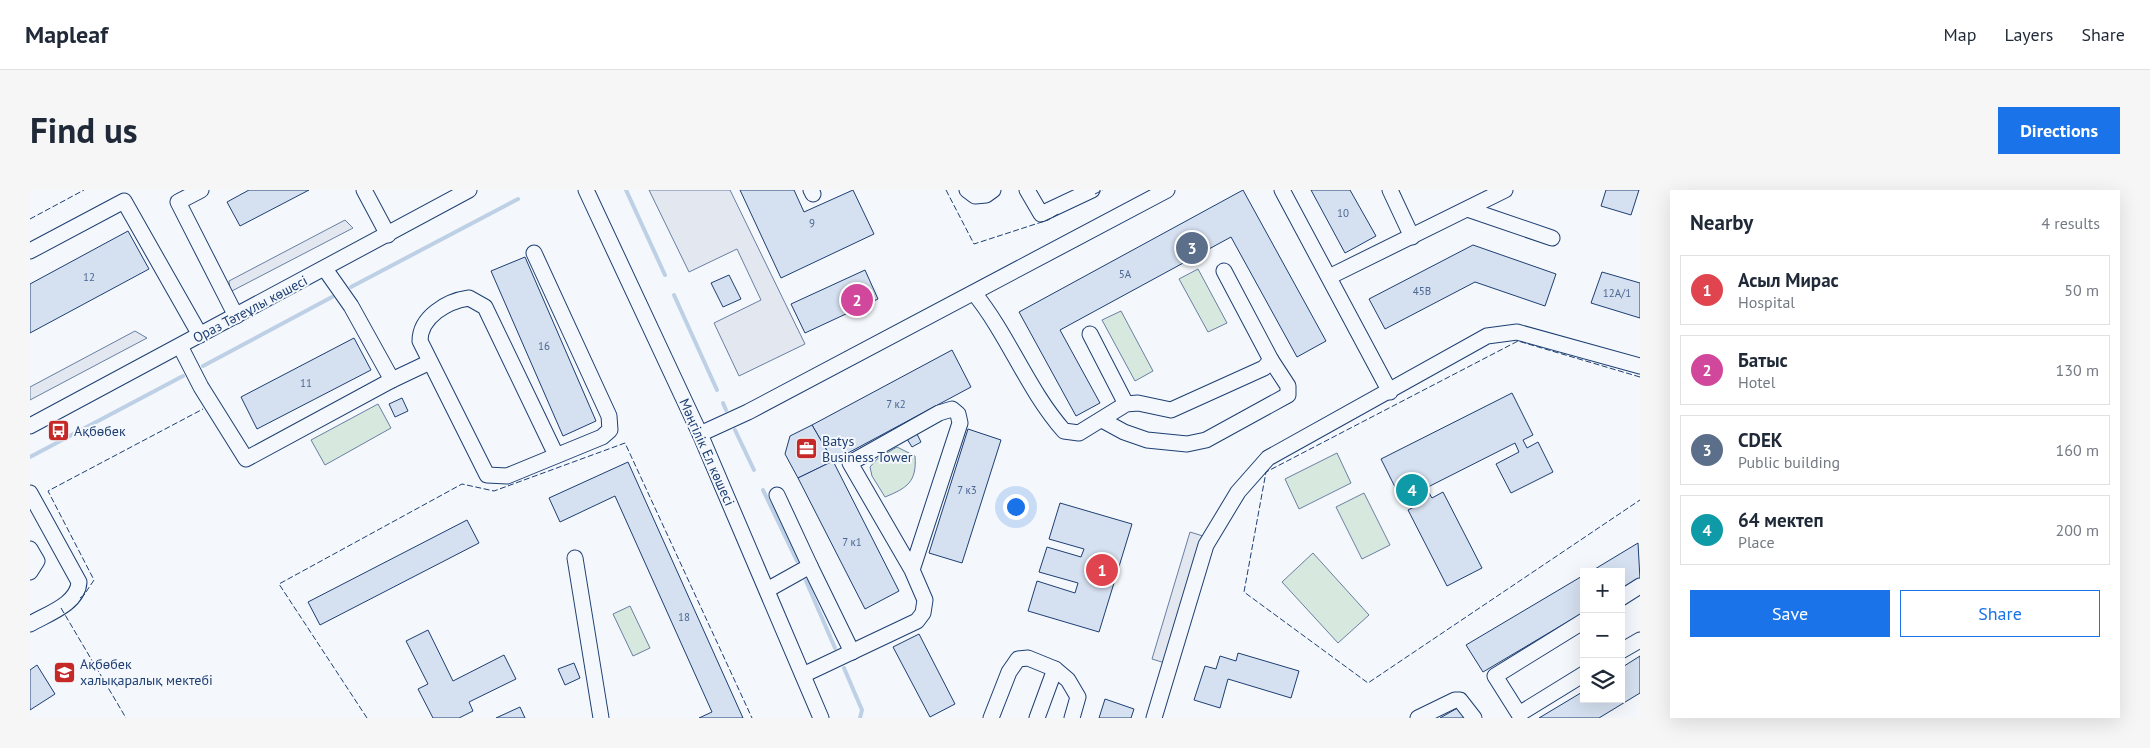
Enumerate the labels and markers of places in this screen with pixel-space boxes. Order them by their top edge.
pin: 3 [1176,229,1208,267]
pin: 2 [841,281,873,319]
bus stop icon: Ақбөбек [46,419,70,443]
place label: Ақбөбек [74,422,126,440]
place label: Batys Business Tower [822,432,913,466]
office icon: Batys Business Tower [794,437,818,461]
pin: 4 [1396,471,1428,509]
pin: 1 [1086,551,1118,589]
place label: Ақбөбек халықаралық мектебі [80,655,213,689]
school or university icon: Ақбөбек халықаралық мектебі [52,660,76,684]

